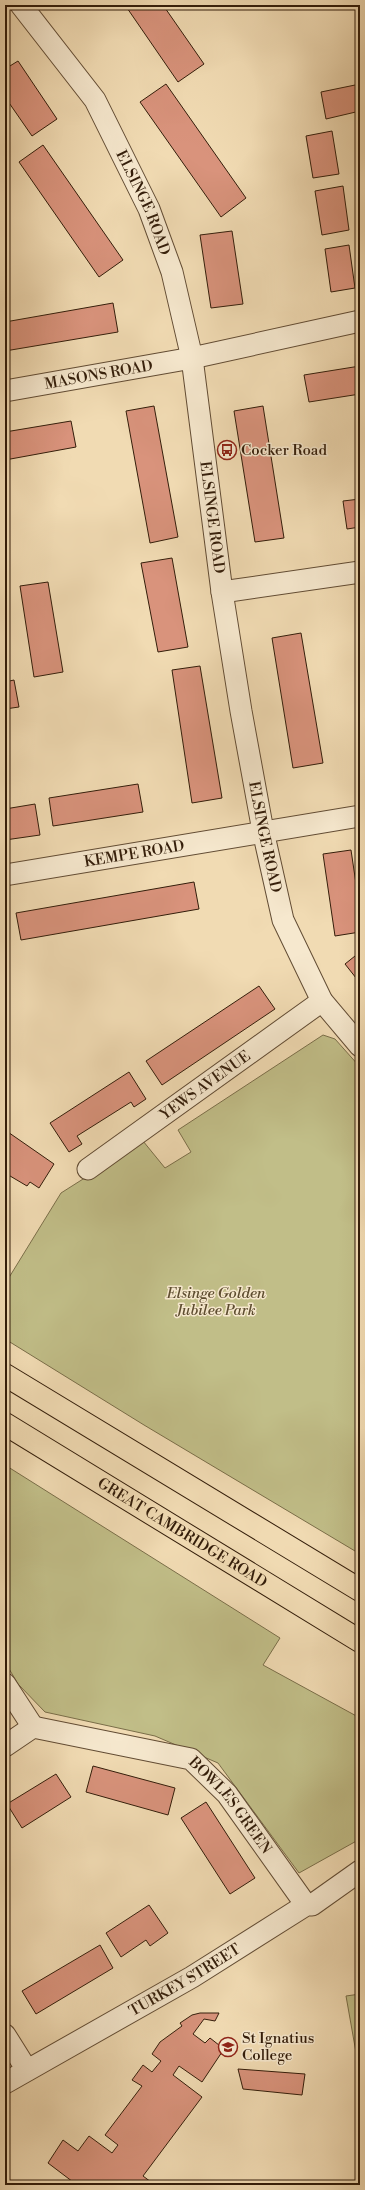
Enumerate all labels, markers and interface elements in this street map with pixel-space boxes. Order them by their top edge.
street label: ELSINGE ROAD [111,147,174,258]
street label: MASONS ROAD [43,356,154,394]
bus stop icon: Cocker Road [216,439,238,461]
place label: Cocker Road [241,441,327,460]
street label: ELSINGE ROAD [195,460,229,575]
street label: ELSINGE ROAD [244,780,286,894]
street label: KEMPE ROAD [83,836,186,872]
street label: YEWS AVENUE [155,1047,254,1125]
park label: Elsinge Golden Jubilee Park [166,1284,266,1320]
street label: GREAT CAMBRIDGE ROAD [94,1474,271,1592]
street label: BOWLES GREEN [184,1752,276,1858]
street label: TURKEY STREET [125,1940,245,2021]
place label: St Ignatius College [242,2029,314,2065]
school or university icon: St Ignatius College [217,2036,239,2058]

